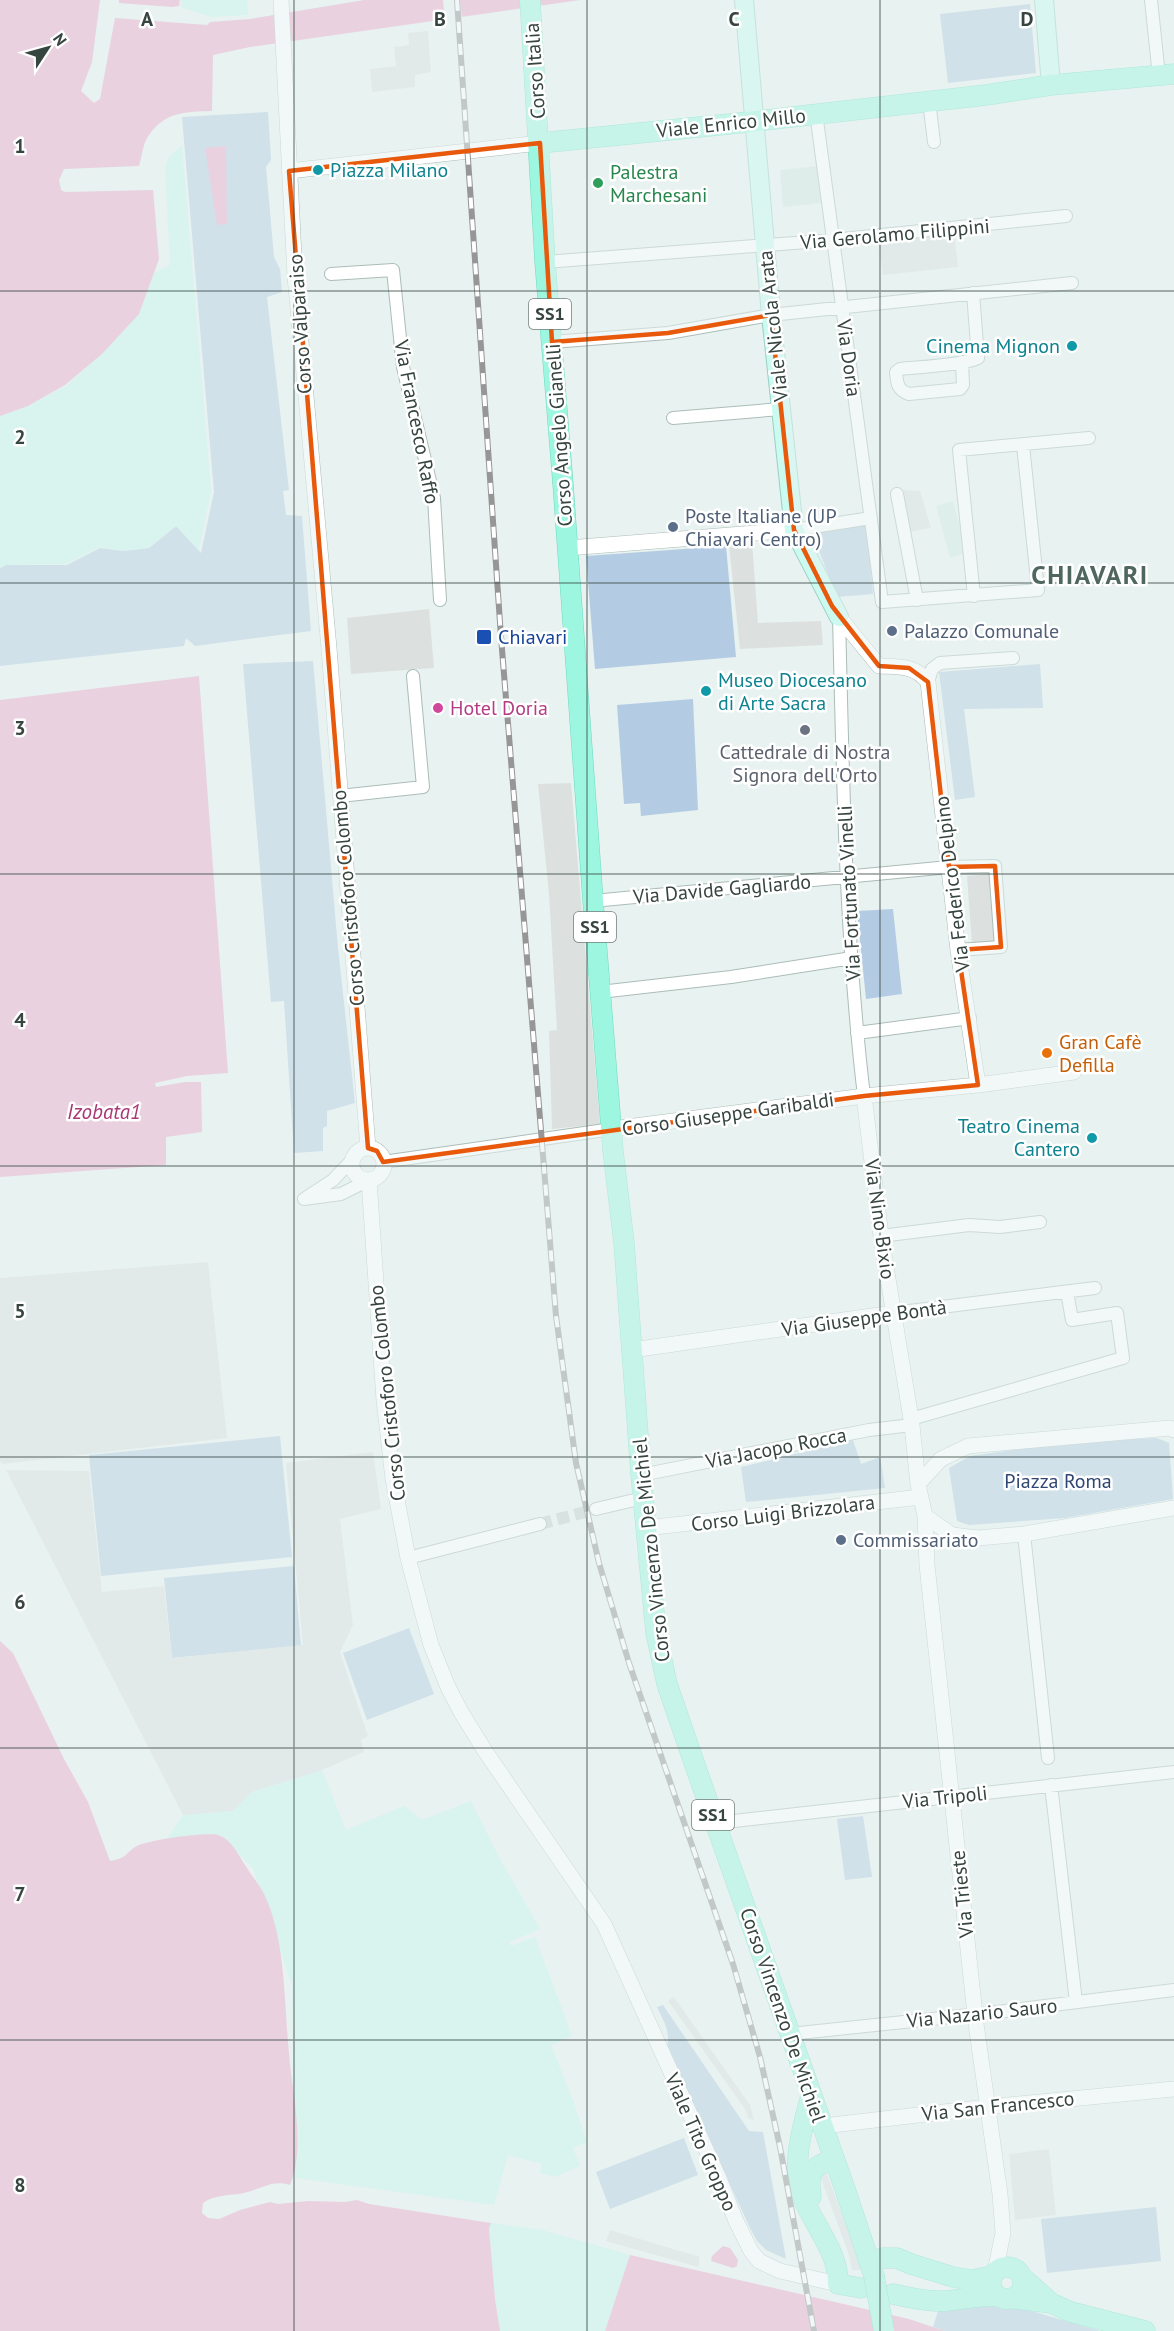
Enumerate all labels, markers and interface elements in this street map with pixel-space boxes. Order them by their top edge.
text: A [141,6,154,32]
text: B [434,6,446,32]
text: C [728,6,740,32]
text: D [1021,6,1034,32]
north arrow [18,18,78,78]
street label: Corso Italia [519,22,551,120]
text: N [49,29,71,49]
street label: Viale Enrico Millo [654,102,807,144]
text: 1 [14,133,26,159]
place label: Piazza Milano [330,157,448,183]
place label: Palestra Marchesani [610,159,707,208]
marker: Piazza Milano [311,163,325,177]
marker: Palestra Marchesani [591,176,605,190]
street label: Via Gerolamo Filippini [798,213,991,255]
street label: Viale Nicola Arata [752,249,794,404]
street label: Corso Valparaiso [282,253,318,395]
road number: SS1 [529,299,571,329]
street label: Via Doria [831,317,867,398]
place label: Cinema Mignon [926,333,1060,359]
street label: Via Francesco Raffo [388,337,446,506]
marker: Cinema Mignon [1065,339,1079,353]
street label: Corso Angelo Gianelli [540,343,578,527]
text: 2 [14,424,26,450]
place label: Poste Italiane (UP Chiavari Centro) [685,503,837,552]
marker: Poste Italiane (UP Chiavari Centro) [666,520,680,534]
district label: CHIAVARI [1031,558,1149,591]
place label: Palazzo Comunale [904,618,1059,644]
place label: Chiavari [498,624,567,650]
marker: Palazzo Comunale [885,624,899,638]
marker: Chiavari [475,628,493,646]
place label: Museo Diocesano di Arte Sacra [718,667,867,716]
marker: Museo Diocesano di Arte Sacra [699,684,713,698]
place label: Hotel Doria [450,695,548,721]
marker: Hotel Doria [431,701,445,715]
text: 3 [14,715,26,741]
marker: Cattedrale di Nostra Signora dell'Orto [798,723,812,737]
place label: Cattedrale di Nostra Signora dell'Orto [720,739,890,788]
street label: Corso Cristoforo Colombo [326,789,370,1007]
street label: Via Federico Delpino [928,795,976,974]
street label: Via Fortunato Vinelli [831,805,867,982]
street label: Via Davide Gagliardo [631,868,812,910]
road number: SS1 [574,912,616,942]
text: 4 [14,1007,26,1033]
place label: Gran Cafè Defilla [1059,1029,1142,1078]
marker: Gran Cafè Defilla [1040,1046,1054,1060]
street label: Corso Giuseppe Garibaldi [620,1086,836,1142]
water label: Izobata1 [67,1098,141,1125]
place label: Teatro Cinema Cantero [958,1113,1080,1162]
marker: Teatro Cinema Cantero [1085,1131,1099,1145]
street label: Via Nino Bixio [859,1156,901,1281]
street label: Corso Cristoforo Colombo [363,1284,411,1502]
street label: Via Giuseppe Bontà [779,1294,948,1343]
text: 5 [14,1298,26,1324]
street label: Via Jacopo Rocca [702,1422,849,1475]
street label: Corso Vincenzo De Michiel [626,1437,676,1663]
park label: Piazza Roma [1004,1468,1112,1494]
street label: Corso Luigi Brizzolara [690,1489,876,1537]
place label: Commissariato [853,1527,978,1553]
marker: Commissariato [834,1533,848,1547]
text: 6 [14,1589,26,1615]
street label: Via Tripoli [900,1780,989,1814]
road number: SS1 [692,1800,734,1830]
street label: Via Trieste [944,1849,980,1940]
text: 7 [14,1881,26,1907]
street label: Corso Vincenzo De Michiel [734,1904,832,2126]
street label: Via Nazario Sauro [904,1992,1059,2034]
street label: Viale Tito Groppo [659,2068,743,2215]
street label: Via San Francesco [919,2085,1076,2127]
text: 8 [14,2172,26,2198]

